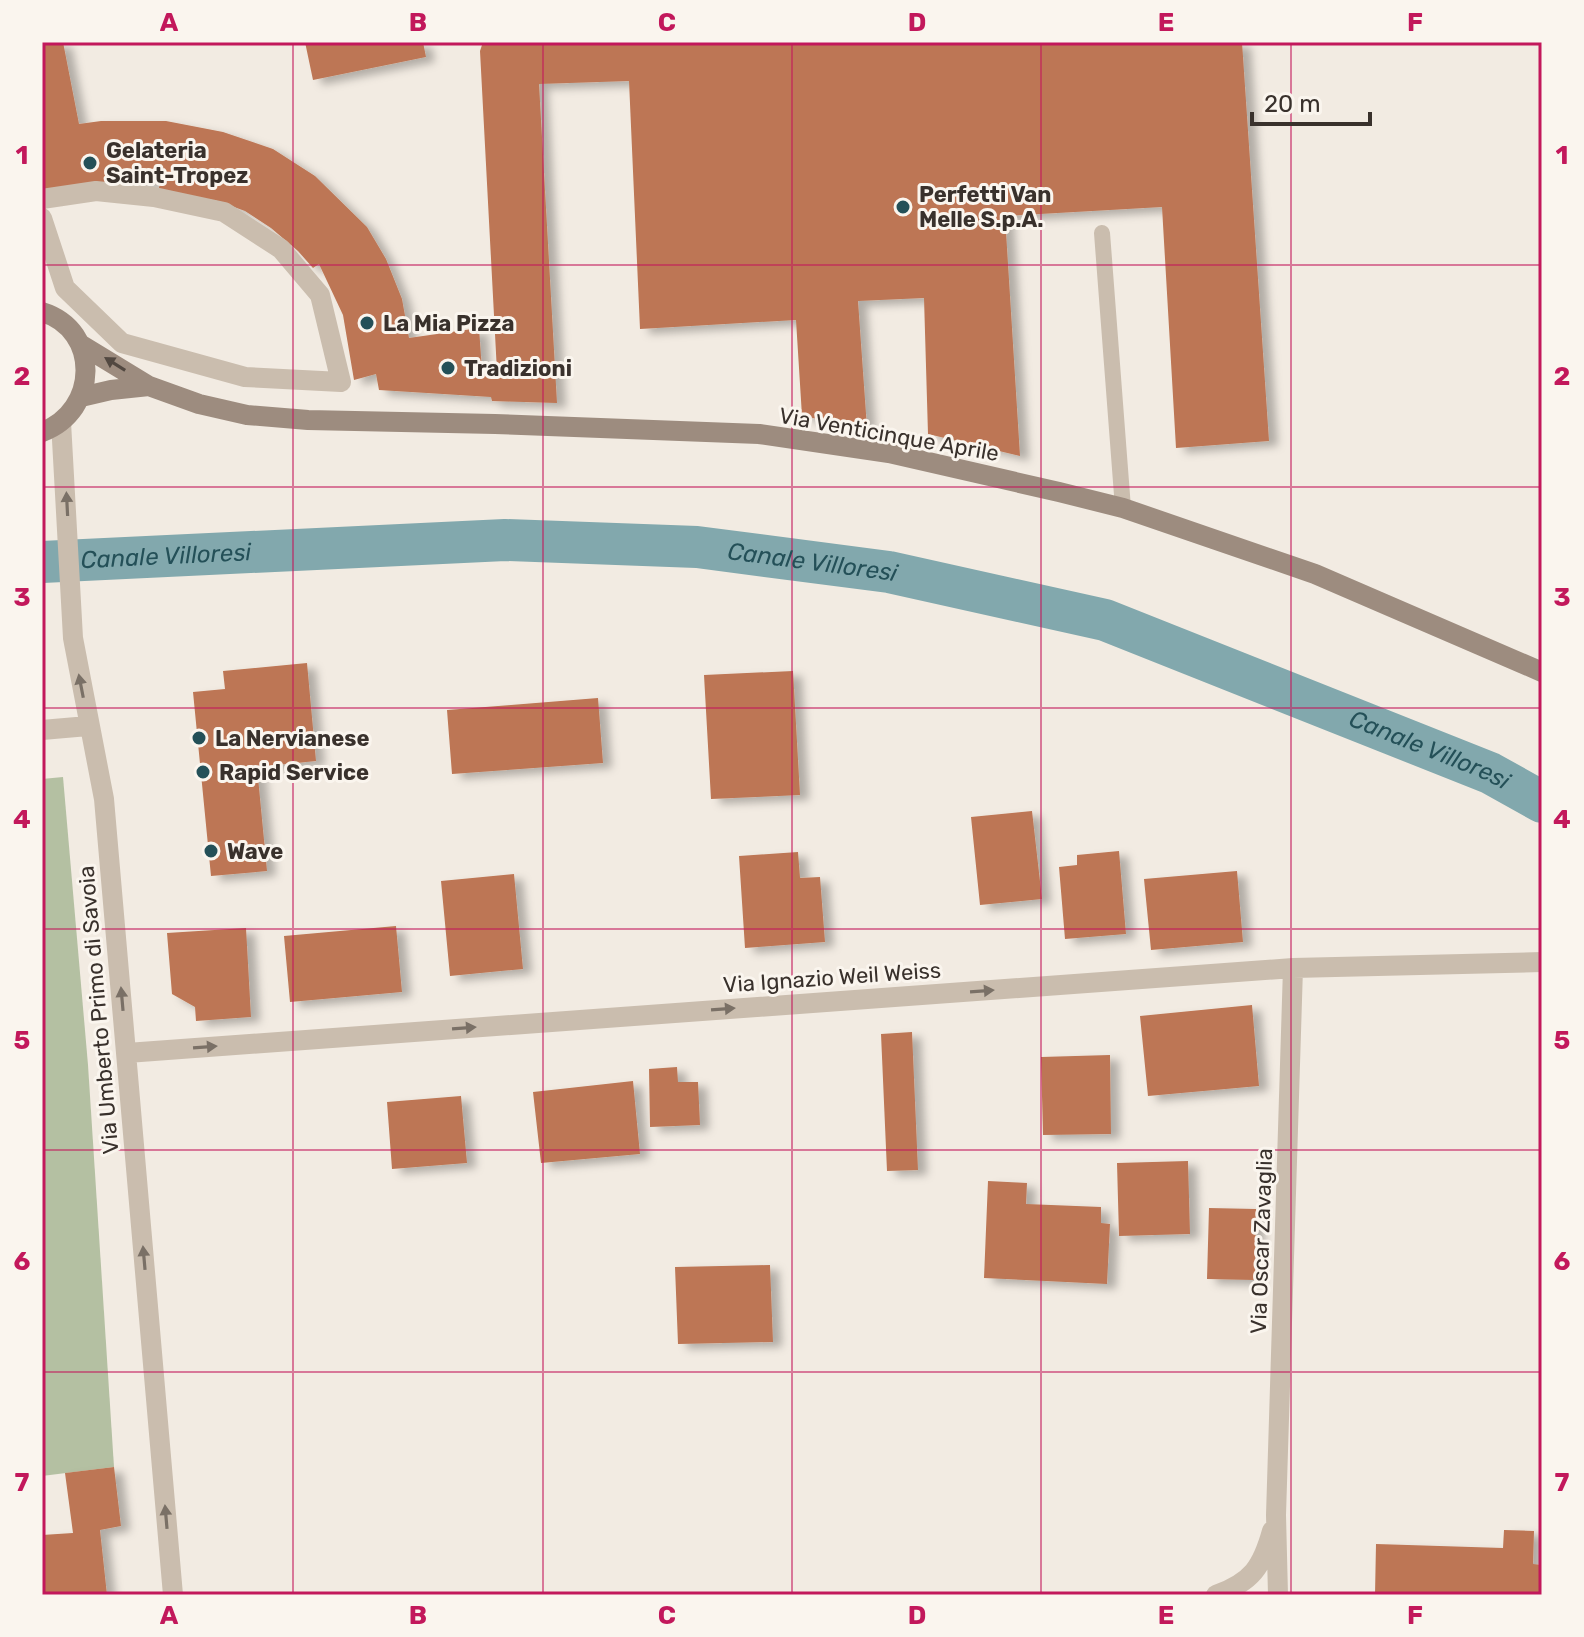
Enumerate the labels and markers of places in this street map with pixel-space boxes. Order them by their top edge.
place label: Gelateria Saint-Tropez [106,137,248,189]
marker: Gelateria Saint-Tropez [81,154,99,172]
place label: Perfetti Van Melle S.p.A. [919,181,1051,233]
marker: Perfetti Van Melle S.p.A. [894,198,912,216]
place label: La Mia Pizza [383,310,514,337]
marker: La Mia Pizza [358,314,376,332]
place label: Tradizioni [464,355,572,382]
marker: Tradizioni [439,359,457,377]
place label: La Nervianese [215,725,370,752]
marker: La Nervianese [190,729,208,747]
place label: Rapid Service [219,759,369,786]
marker: Rapid Service [194,763,212,781]
place label: Wave [227,838,283,865]
marker: Wave [202,842,220,860]

